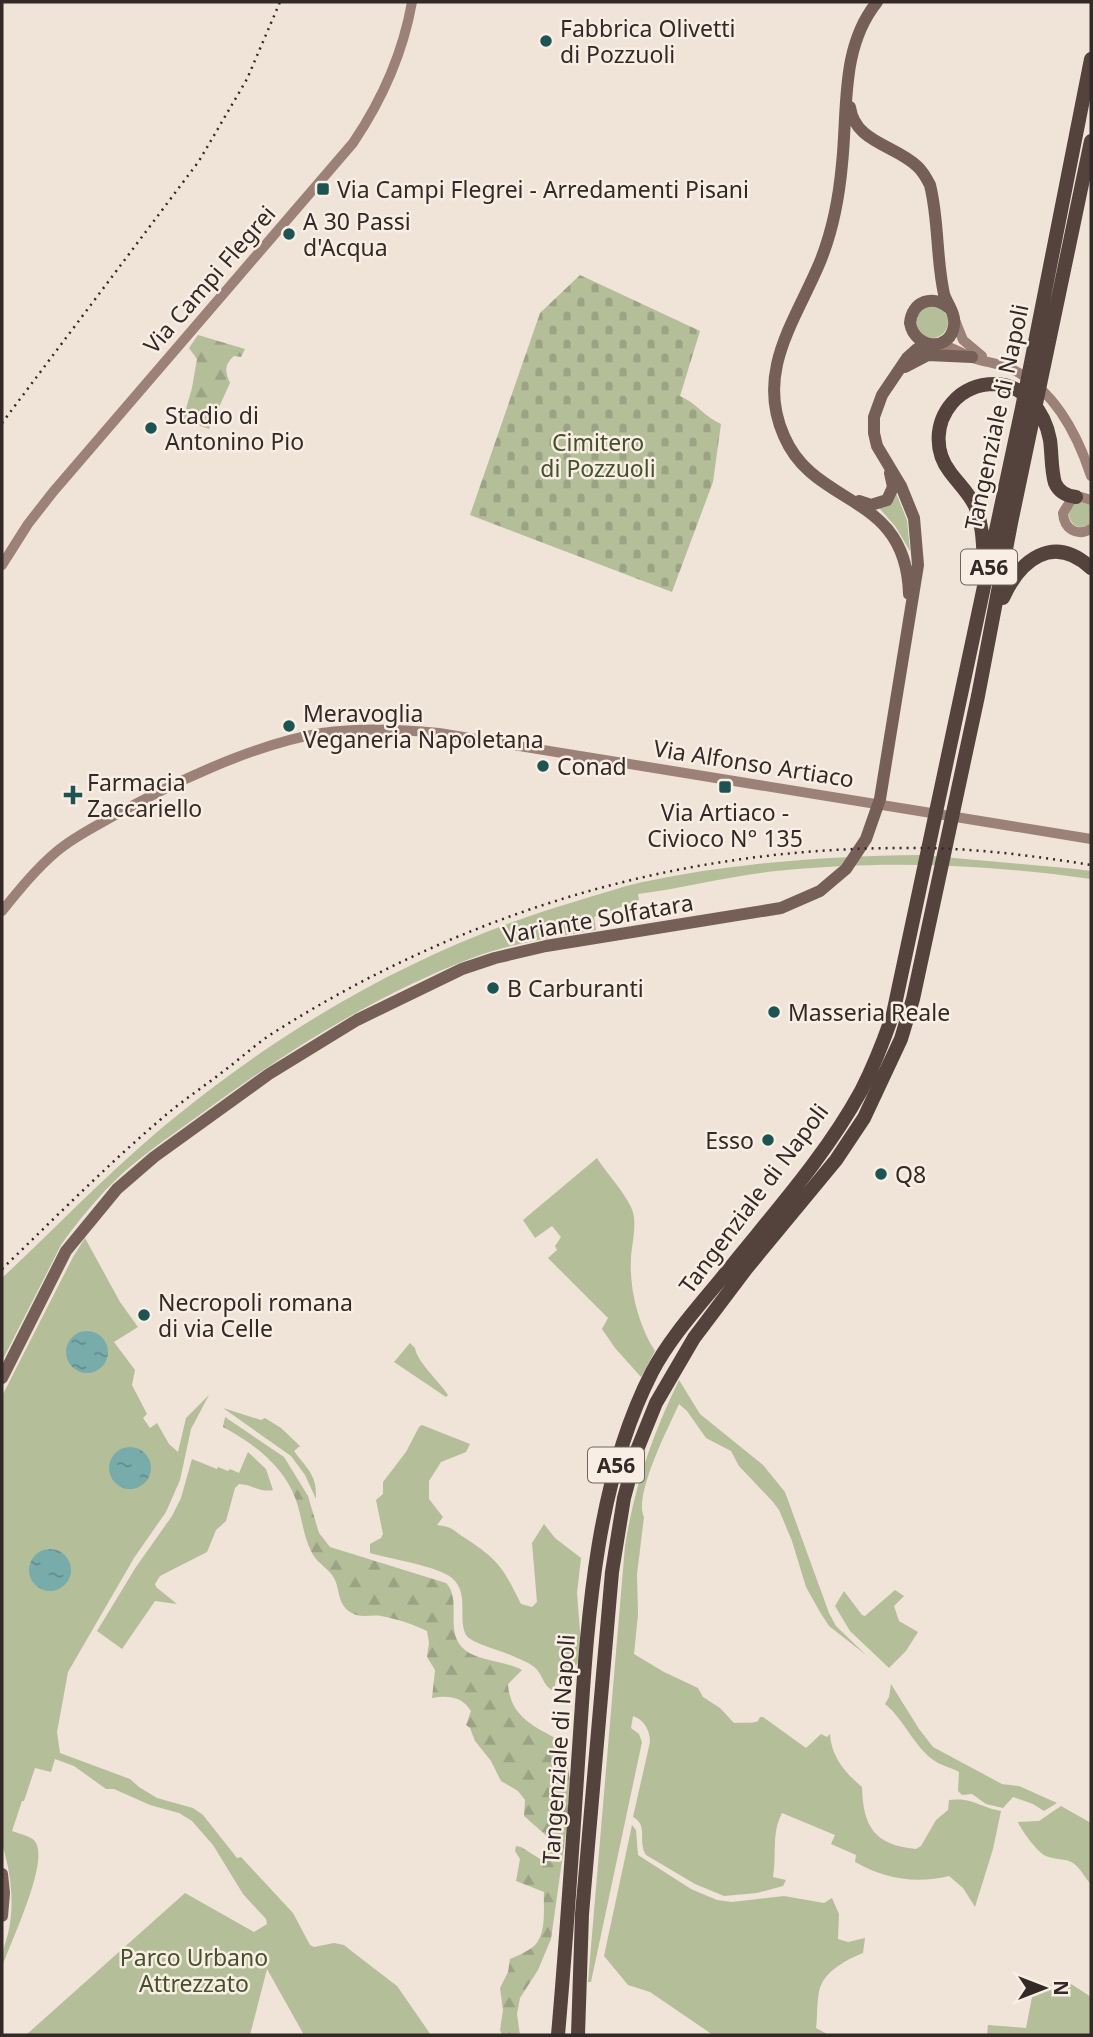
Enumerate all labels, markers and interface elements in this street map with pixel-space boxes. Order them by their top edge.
place label: Fabbrica Olivetti di Pozzuoli [560,12,736,70]
marker: Fabbrica Olivetti di Pozzuoli [538,33,554,49]
place label: Via Campi Flegrei - Arredamenti Pisani [337,173,749,205]
marker: Via Campi Flegrei - Arredamenti Pisani [315,181,331,197]
street label: Via Campi Flegrei [136,198,282,360]
place label: A 30 Passi d'Acqua [303,205,411,263]
marker: A 30 Passi d'Acqua [281,226,297,242]
street label: Tangenziale di Napoli [956,301,1036,533]
place label: Stadio di Antonino Pio [165,399,304,457]
marker: Stadio di Antonino Pio [143,420,159,436]
park label: Cimitero di Pozzuoli [540,426,656,484]
road number: A56 [961,550,1017,584]
place label: Meravoglia Veganeria Napoletana [303,697,544,755]
marker: Meravoglia Veganeria Napoletana [281,718,297,734]
street label: Via Alfonso Artiaco [651,731,857,795]
place label: Conad [557,750,627,782]
marker: Conad [535,758,551,774]
place label: Farmacia Zaccariello [87,766,202,824]
marker: Via Artiaco - Civioco N° 135 [717,779,733,795]
marker: Farmacia Zaccariello [65,787,81,803]
place label: Via Artiaco - Civioco N° 135 [647,796,803,854]
street label: Variante Solfatara [500,886,696,950]
place label: B Carburanti [507,972,644,1004]
marker: B Carburanti [485,980,501,996]
place label: Masseria Reale [788,996,950,1028]
marker: Masseria Reale [766,1004,782,1020]
street label: Tangenziale di Napoli [671,1096,835,1300]
place label: Esso [705,1124,754,1156]
marker: Esso [760,1132,776,1148]
place label: Q8 [895,1158,926,1190]
marker: Q8 [873,1166,889,1182]
place label: Necropoli romana di via Celle [158,1286,353,1344]
marker: Necropoli romana di via Celle [136,1307,152,1323]
road number: A56 [588,1448,644,1482]
street label: Tangenziale di Napoli [534,1633,582,1865]
park label: Parco Urbano Attrezzato [120,1941,268,1999]
north arrow [1009,1953,1079,2023]
text: N [1048,1980,1074,1996]

